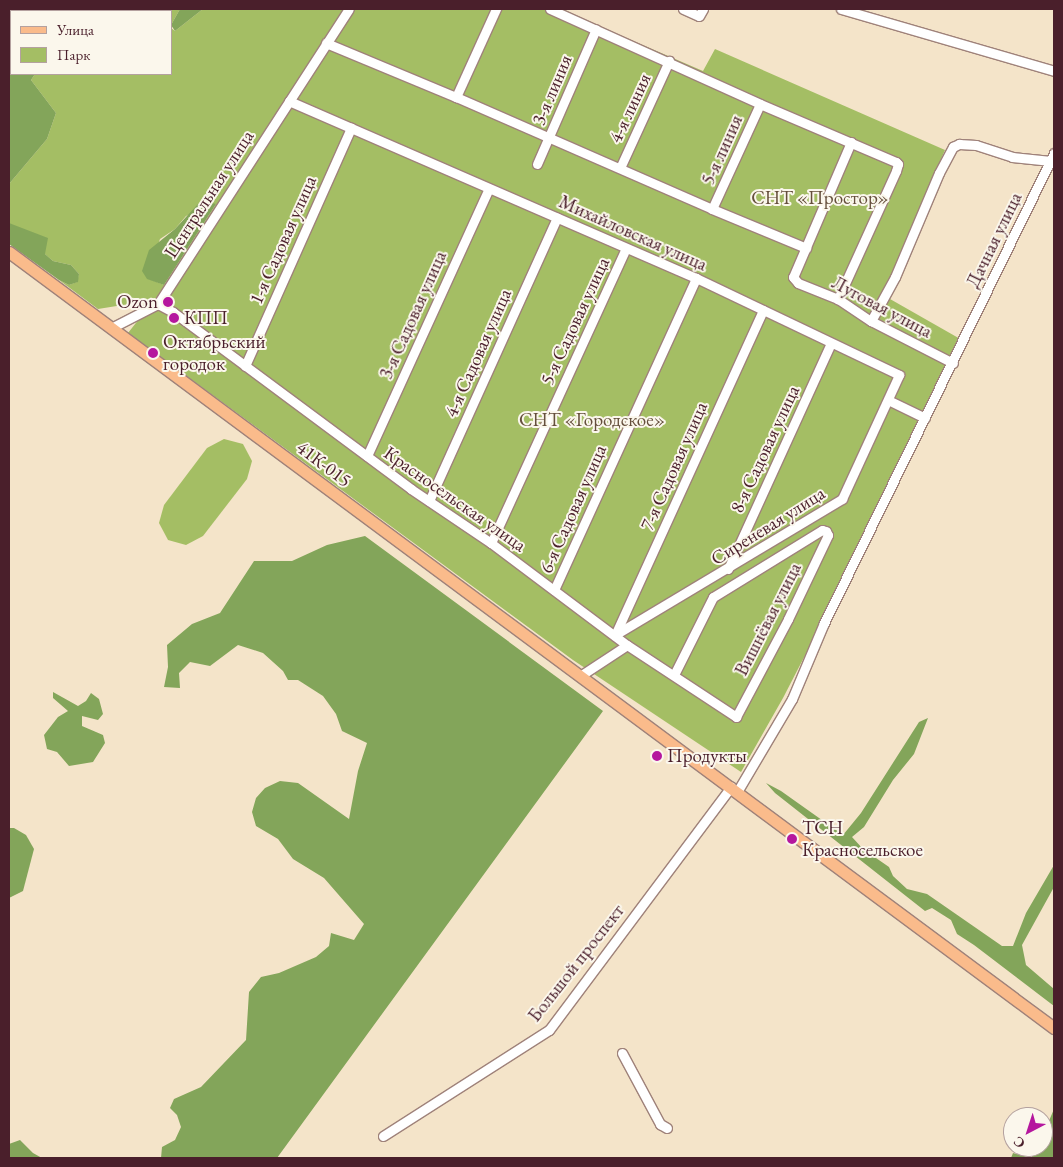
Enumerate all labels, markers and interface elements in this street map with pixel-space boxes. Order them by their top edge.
legend [10,10,172,75]
text: Улица [57,20,94,39]
text: Парк [57,45,90,64]
street label: 3-я линия [527,51,577,129]
street label: 4-я линия [604,70,656,146]
street label: 5-я линия [696,111,748,189]
street label: Центральная улица [159,126,259,262]
street label: 1-я Садовая улица [245,172,321,308]
park label: СНТ «Простор» [751,187,889,209]
street label: Дачная улица [961,189,1027,291]
street label: Михайловская улица [555,190,711,276]
street label: 3-я Садовая улица [375,247,451,383]
street label: 5-я Садовая улица [536,254,614,388]
street label: Луговая улица [828,271,936,343]
street label: 4-я Садовая улица [440,285,516,421]
place label: Ozon [117,291,158,313]
marker: Ozon [162,296,174,308]
place label: КПП [184,307,228,329]
marker: КПП [168,312,180,324]
place label: Октябрьский городок [163,331,266,375]
marker: Октябрьский городок [147,347,159,359]
street label: 8-я Садовая улица [726,382,804,516]
street label: 7-я Садовая улица [636,398,712,534]
park label: СНТ «Городское» [519,409,665,431]
street label: 41К-015 [292,436,356,492]
street label: Красносельская улица [379,441,531,557]
street label: 6-я Садовая улица [535,441,611,577]
street label: Сиреневая улица [707,482,829,570]
street label: Вишнёвая улица [730,559,806,679]
place label: Продукты [667,745,747,767]
marker: Продукты [651,750,663,762]
place label: ТСН Красносельское [802,817,923,861]
marker: ТСН Красносельское [786,833,798,845]
street label: Большой проспект [523,900,629,1026]
north arrow [1003,1107,1053,1157]
text: С [1009,1133,1029,1153]

